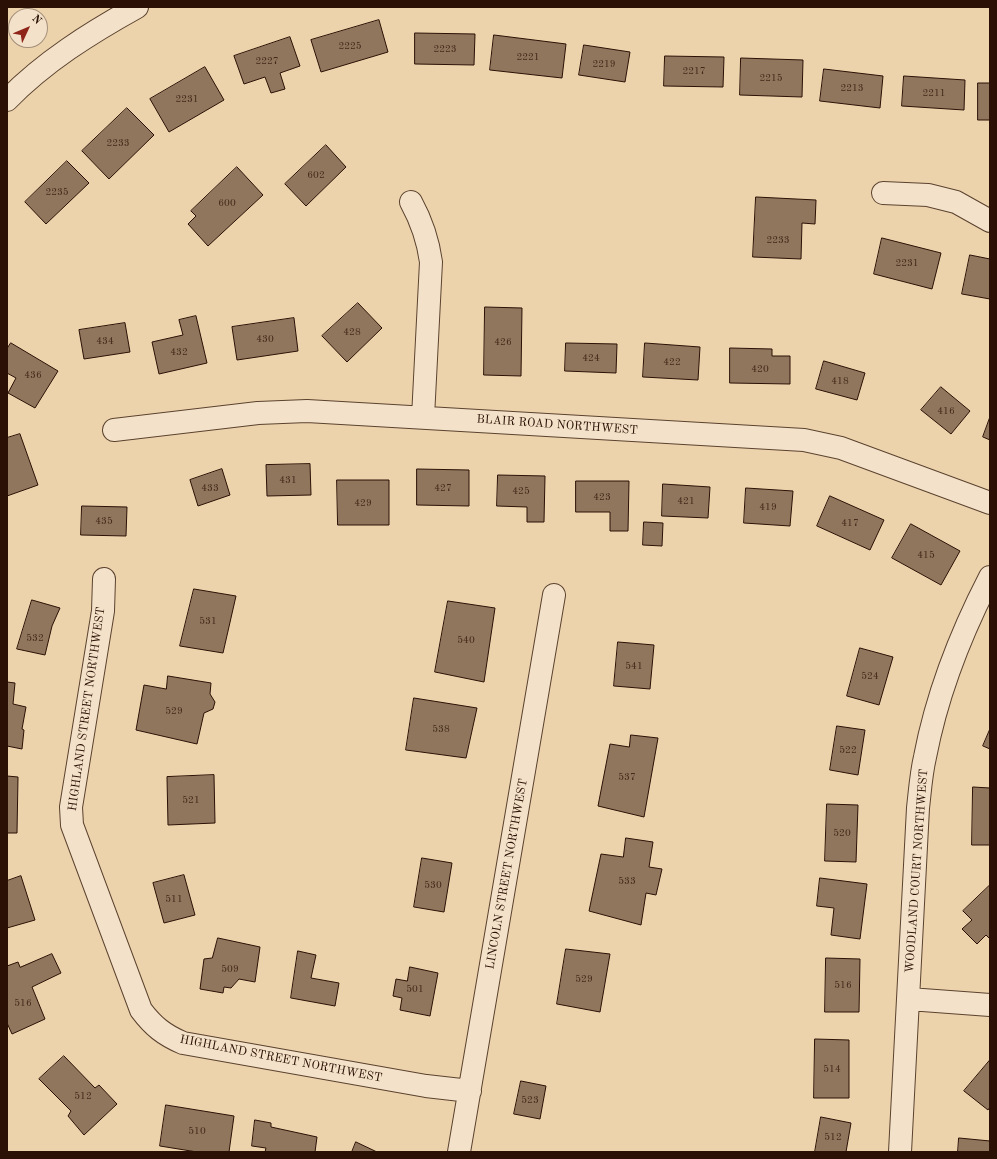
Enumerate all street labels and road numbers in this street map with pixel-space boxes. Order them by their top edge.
street label: BLAIR ROAD NORTHWEST [476,412,638,438]
street label: HIGHLAND STREET NORTHWEST [66,606,108,812]
street label: WOODLAND COURT NORTHWEST [903,768,931,974]
street label: LINCOLN STREET NORTHWEST [483,777,531,971]
street label: HIGHLAND STREET NORTHWEST [179,1032,383,1086]

